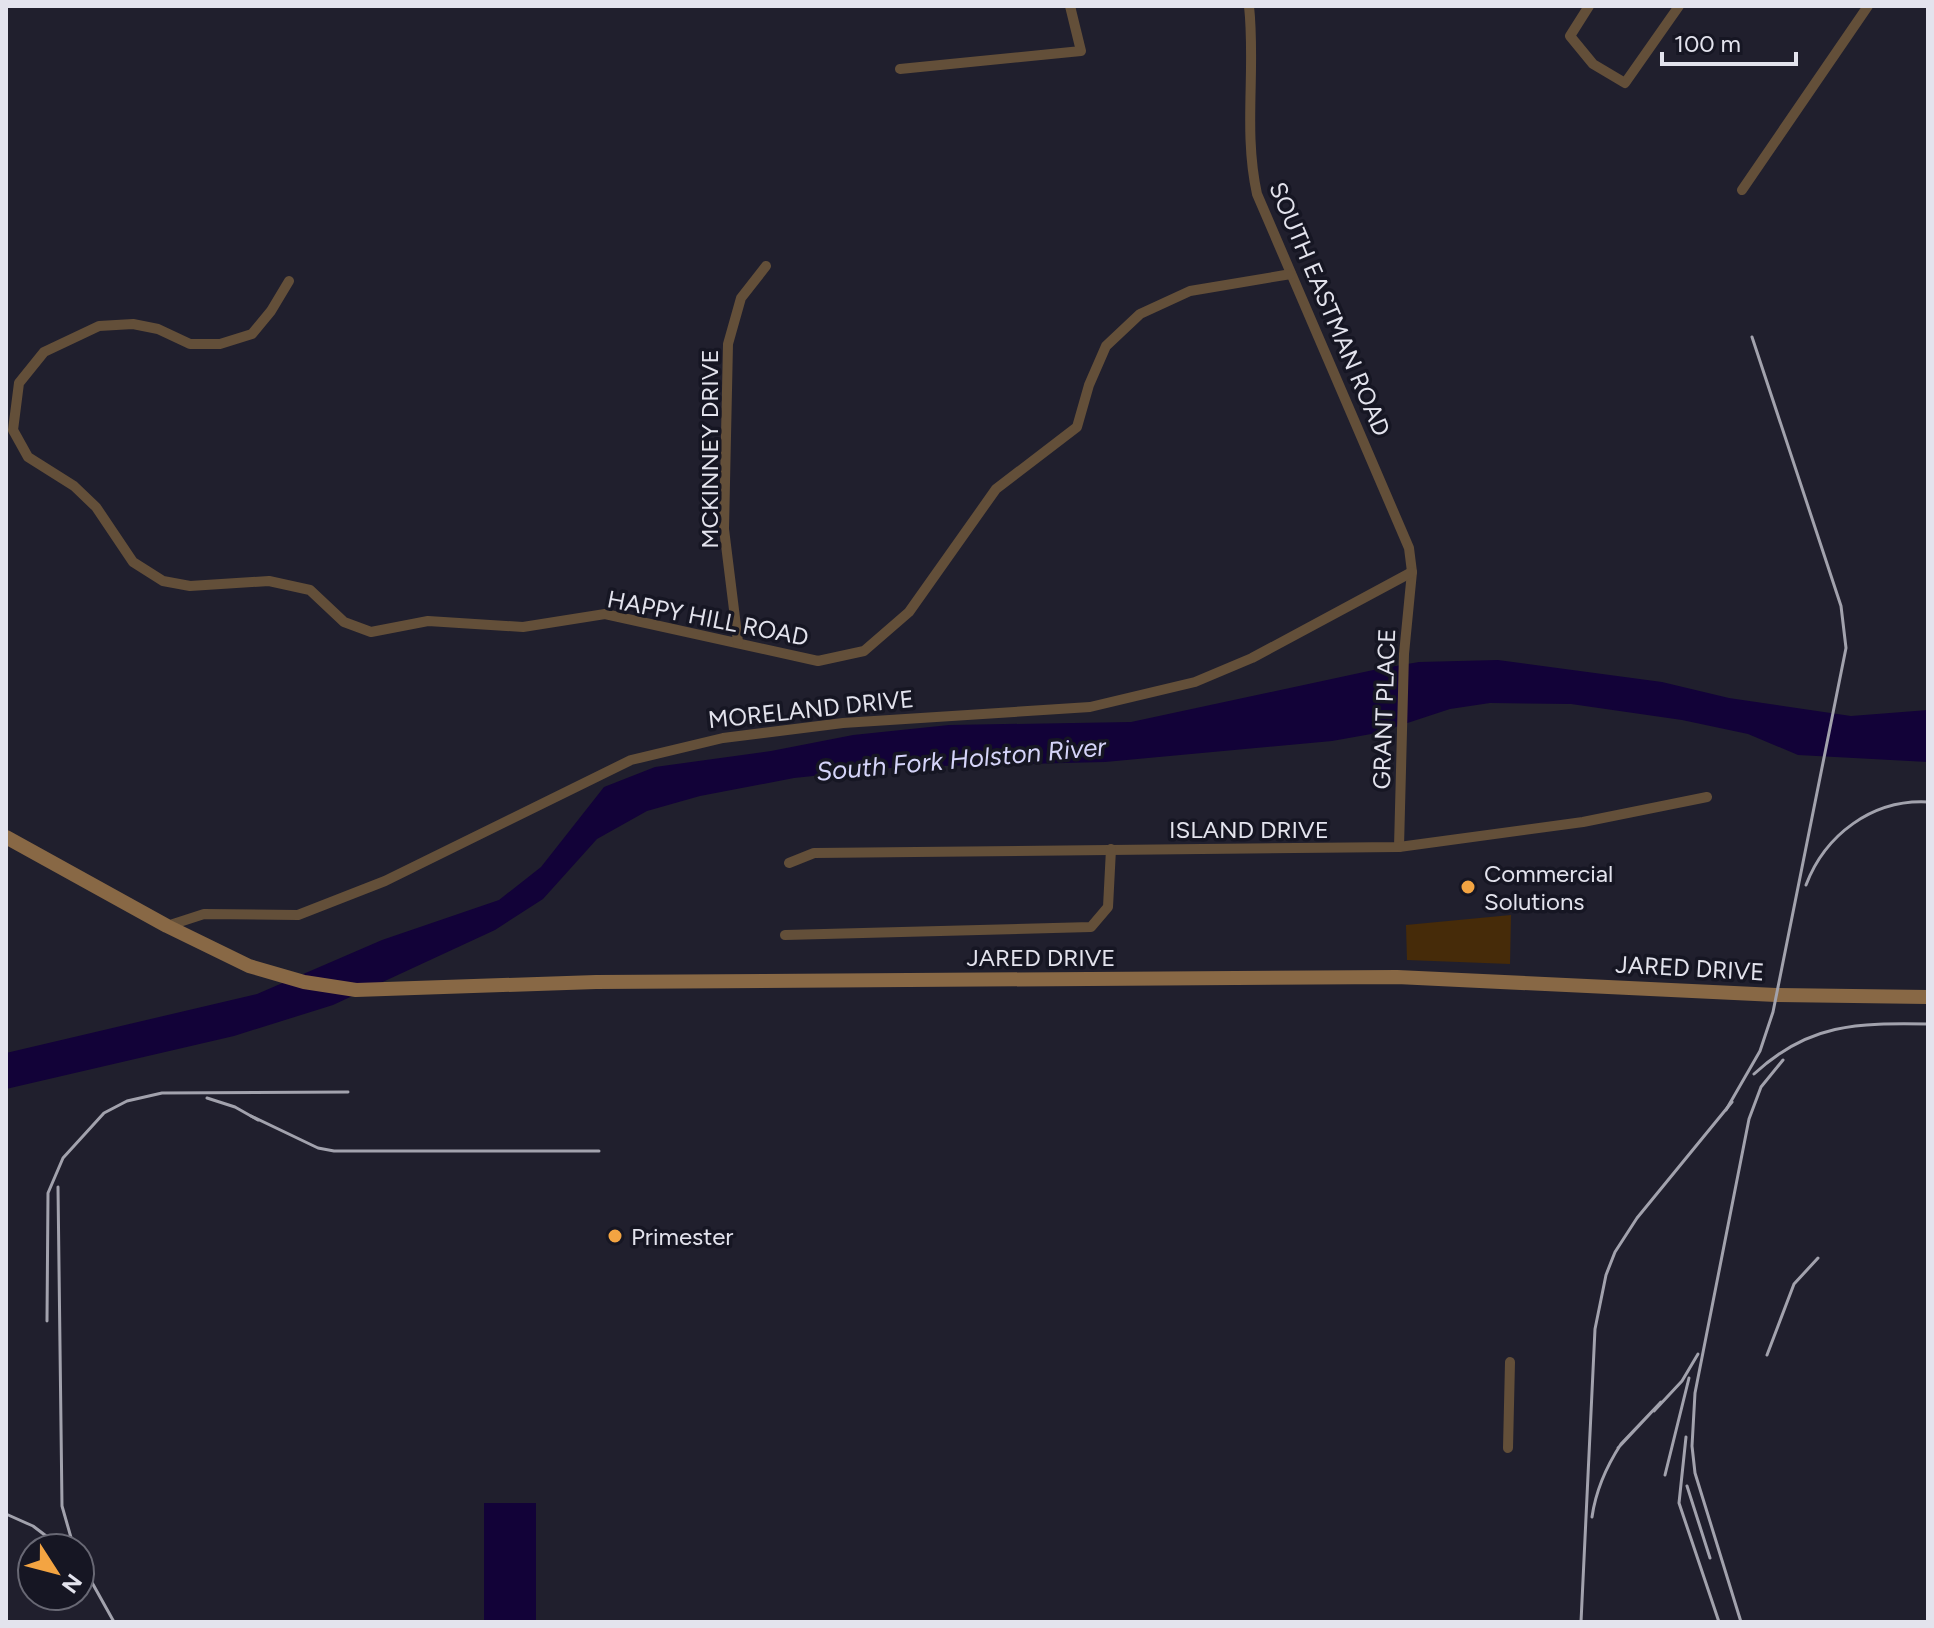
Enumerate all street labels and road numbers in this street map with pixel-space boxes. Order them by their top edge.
street label: SOUTH EASTMAN ROAD [1263,178,1397,440]
street label: MCKINNEY DRIVE [695,349,724,549]
street label: HAPPY HILL ROAD [605,584,811,652]
street label: GRANT PLACE [1367,628,1401,790]
street label: MORELAND DRIVE [707,684,915,734]
street label: ISLAND DRIVE [1169,815,1329,844]
street label: JARED DRIVE [966,943,1116,972]
street label: JARED DRIVE [1615,950,1765,986]

